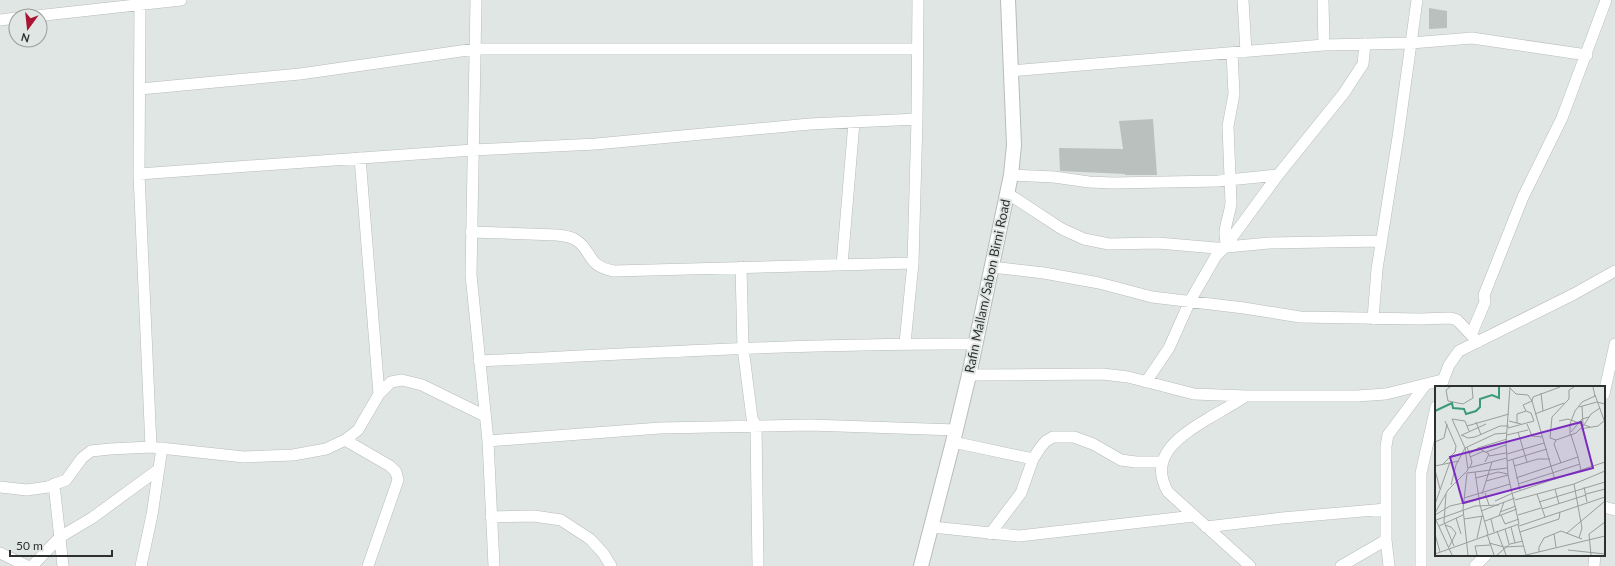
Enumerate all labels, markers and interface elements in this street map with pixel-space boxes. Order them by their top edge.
north arrow [8,8,48,48]
text: N [20,31,31,46]
street label: Rafin Mallam/Sabon Birni Road [961,198,1013,374]
inset map [1435,386,1605,556]
scale bar [10,532,112,558]
text: 50 m [16,538,43,553]

